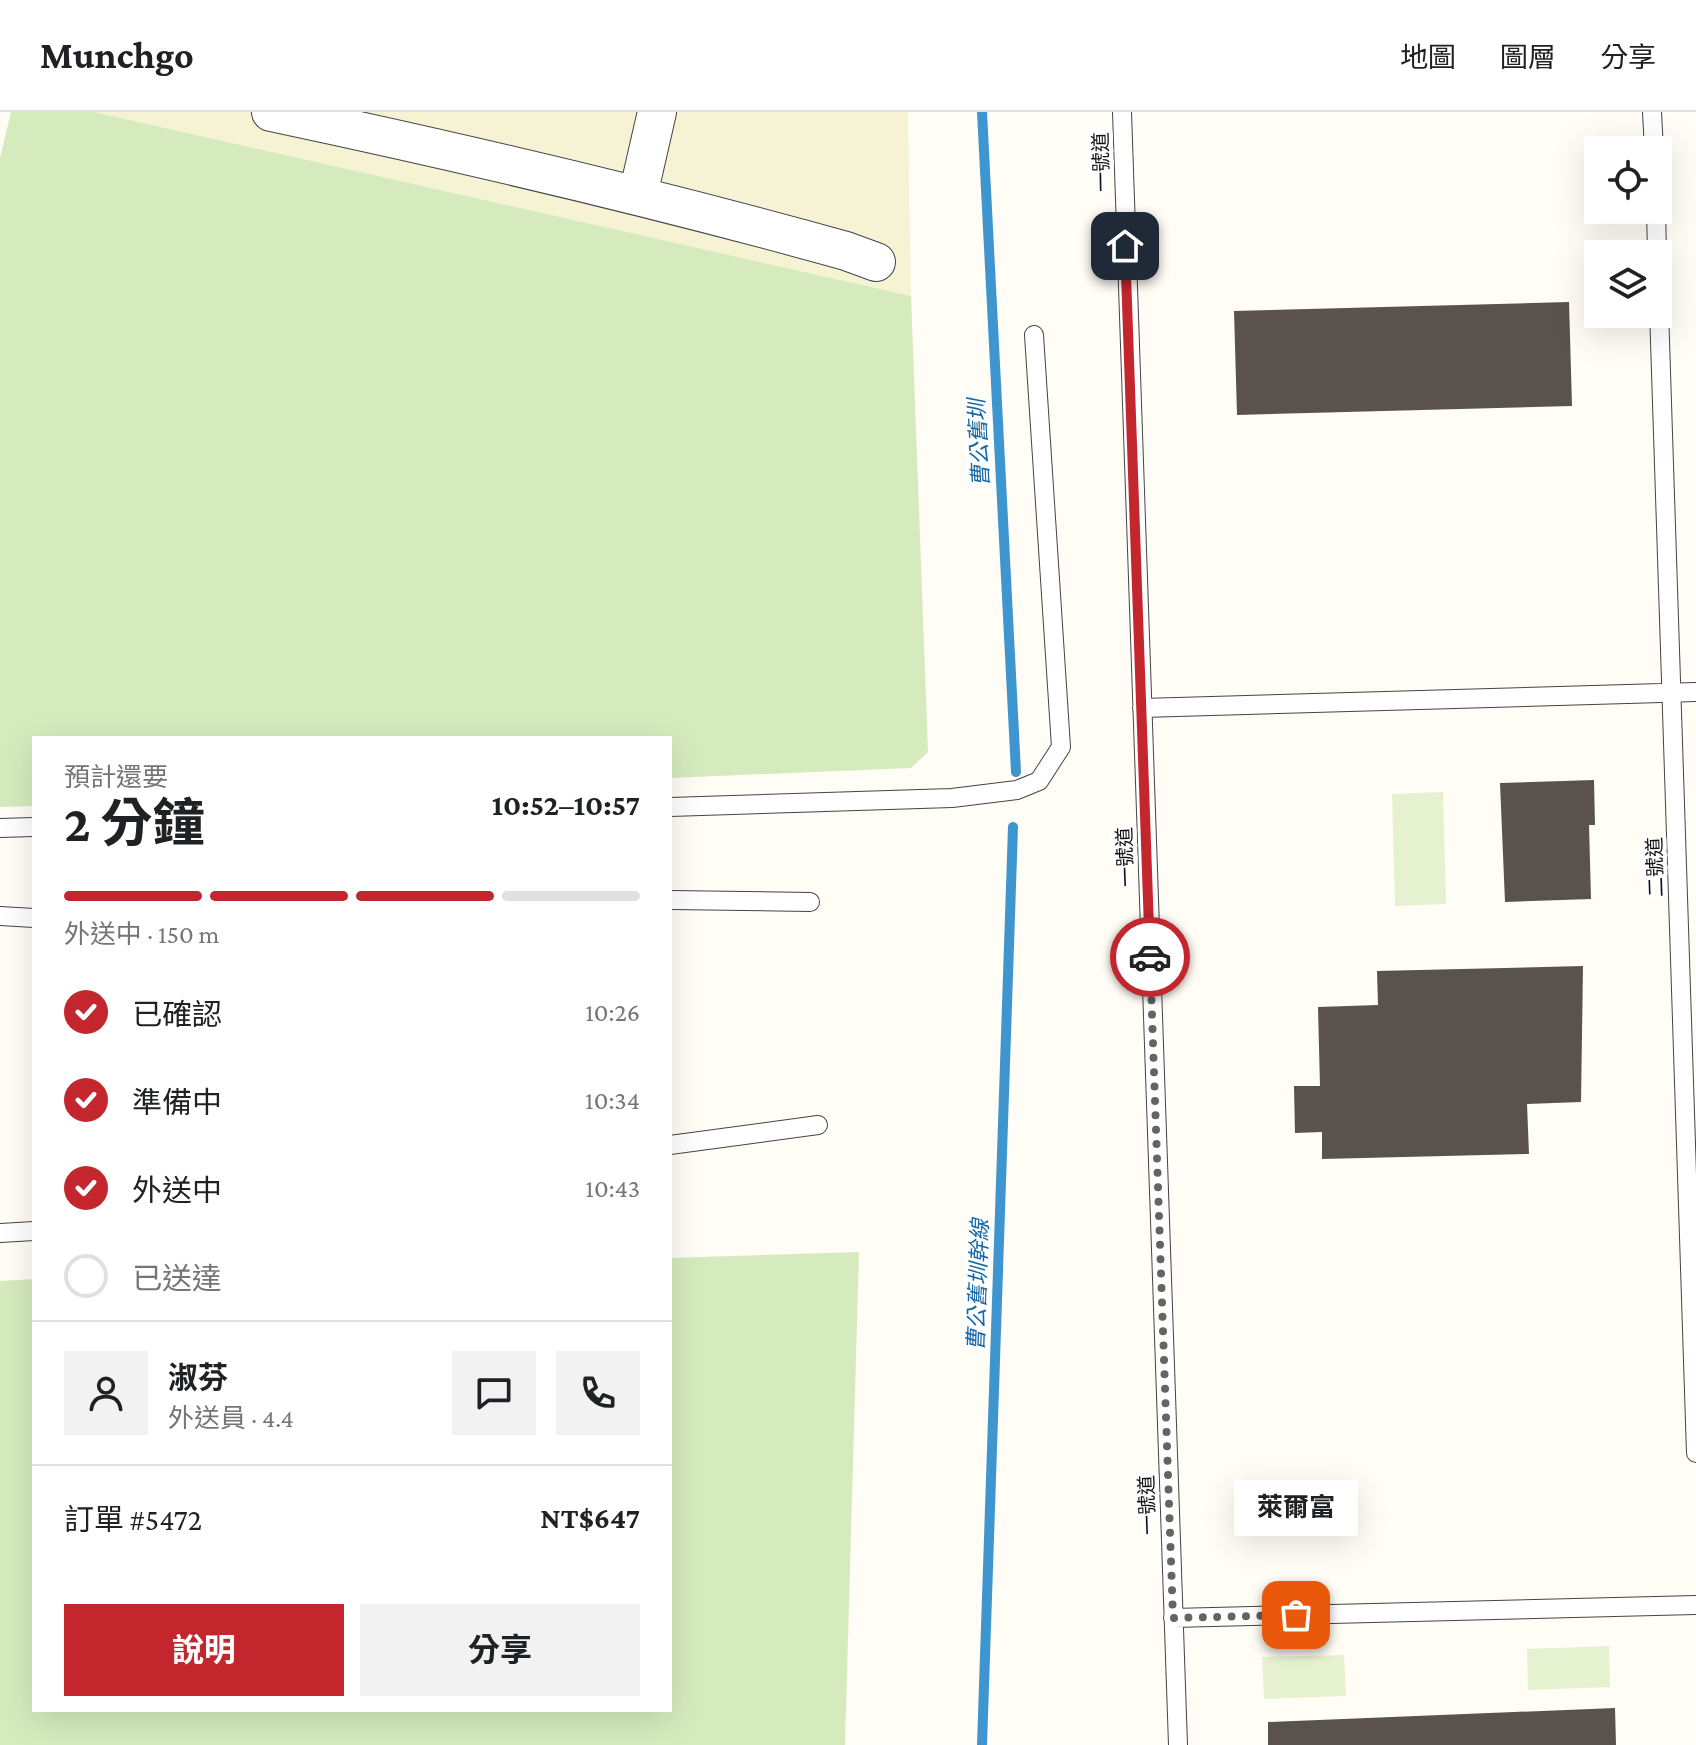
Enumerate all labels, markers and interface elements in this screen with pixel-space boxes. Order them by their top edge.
text: Munchgo [40,34,194,76]
text: 地圖 [1400,42,1456,73]
text: 圖層 [1500,42,1556,73]
text: 分享 [1600,42,1656,73]
street label: 一號道 [1089,132,1113,192]
map controls [1584,136,1672,328]
button: locate [1584,136,1672,224]
pin [1091,212,1159,280]
icon: home [1103,224,1147,268]
button: layers [1584,240,1672,328]
water label: 曹公舊圳 [964,395,994,488]
text: 預計還要 [64,763,168,792]
text: 10:52–10:57 [492,788,640,821]
text: 2 分鐘 [64,794,205,852]
street label: 一號道 [1113,827,1137,887]
street label: 二號道 [1643,837,1667,897]
courier [1110,917,1190,997]
text: 外送中 · 150 m [64,920,219,949]
icon: car [1128,935,1172,979]
icon: check [64,990,108,1034]
text: 已確認 [132,998,222,1031]
text: 10:26 [585,998,640,1027]
icon: check [64,1078,108,1122]
text: 準備中 [132,1086,222,1119]
text: 10:34 [585,1086,640,1115]
icon: check [64,1166,108,1210]
text: 外送中 [132,1174,222,1207]
text: 10:43 [585,1174,640,1203]
water label: 曹公舊圳幹線 [963,1216,993,1351]
text: 已送達 [132,1262,222,1295]
button: person [64,1351,148,1435]
button: chat [452,1351,536,1435]
button: phone [556,1351,640,1435]
text: 淑芬 [168,1361,228,1394]
text: 外送員 · 4.4 [168,1404,294,1433]
street label: 一號道 [1135,1475,1159,1535]
callout: 萊爾富 [1234,1479,1358,1535]
text: 萊爾富 [1257,1493,1335,1522]
text: NT$647 [540,1501,640,1534]
text: 訂單 #5472 [64,1503,202,1536]
pin [1262,1581,1330,1649]
icon: bag [1274,1593,1318,1637]
button: 說明 [64,1604,344,1696]
button: 分享 [360,1604,640,1696]

